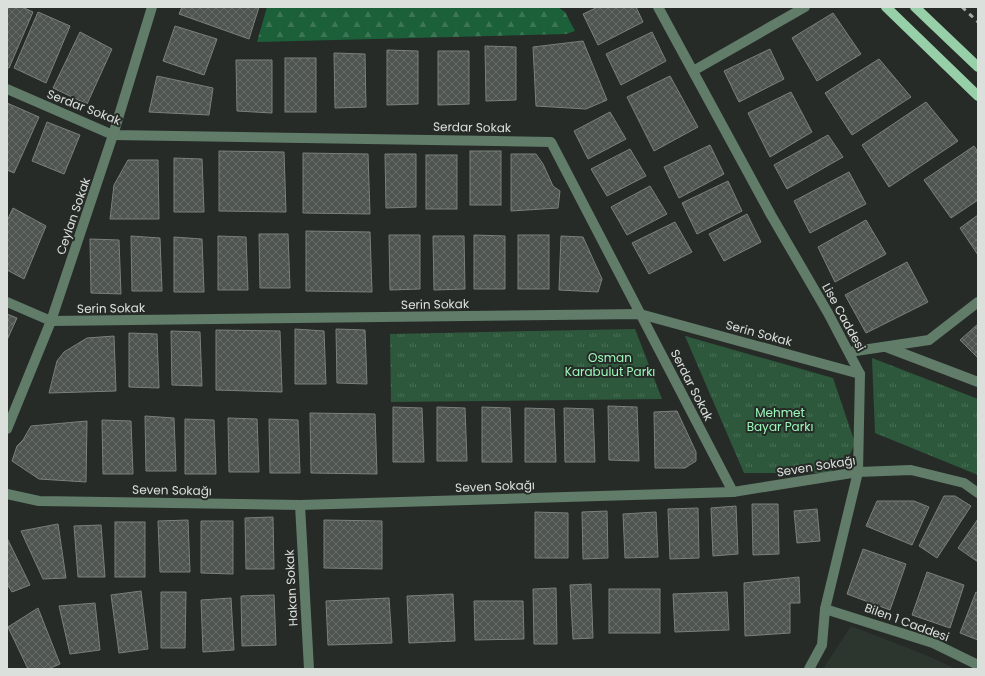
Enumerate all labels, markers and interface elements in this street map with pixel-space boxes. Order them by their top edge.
street label: Serdar Sokak [45,85,124,129]
street label: Serdar Sokak [433,118,512,136]
street label: Ceylan Sokak [52,174,94,257]
street label: Lise Caddesi [818,280,870,354]
street label: Serin Sokak [401,295,470,313]
street label: Serin Sokak [77,299,146,317]
street label: Serin Sokak [724,316,795,350]
street label: Serdar Sokak [667,346,718,424]
park label: Osman Karabulut Parkı [565,349,655,380]
park label: Mehmet Bayar Parkı [747,404,813,435]
street label: Seven Sokağı [775,451,857,481]
street label: Seven Sokağı [455,476,535,496]
street label: Seven Sokağı [132,481,212,499]
street label: Hakan Sokak [280,548,301,627]
street label: Bilen 1 Caddesi [862,599,952,645]

